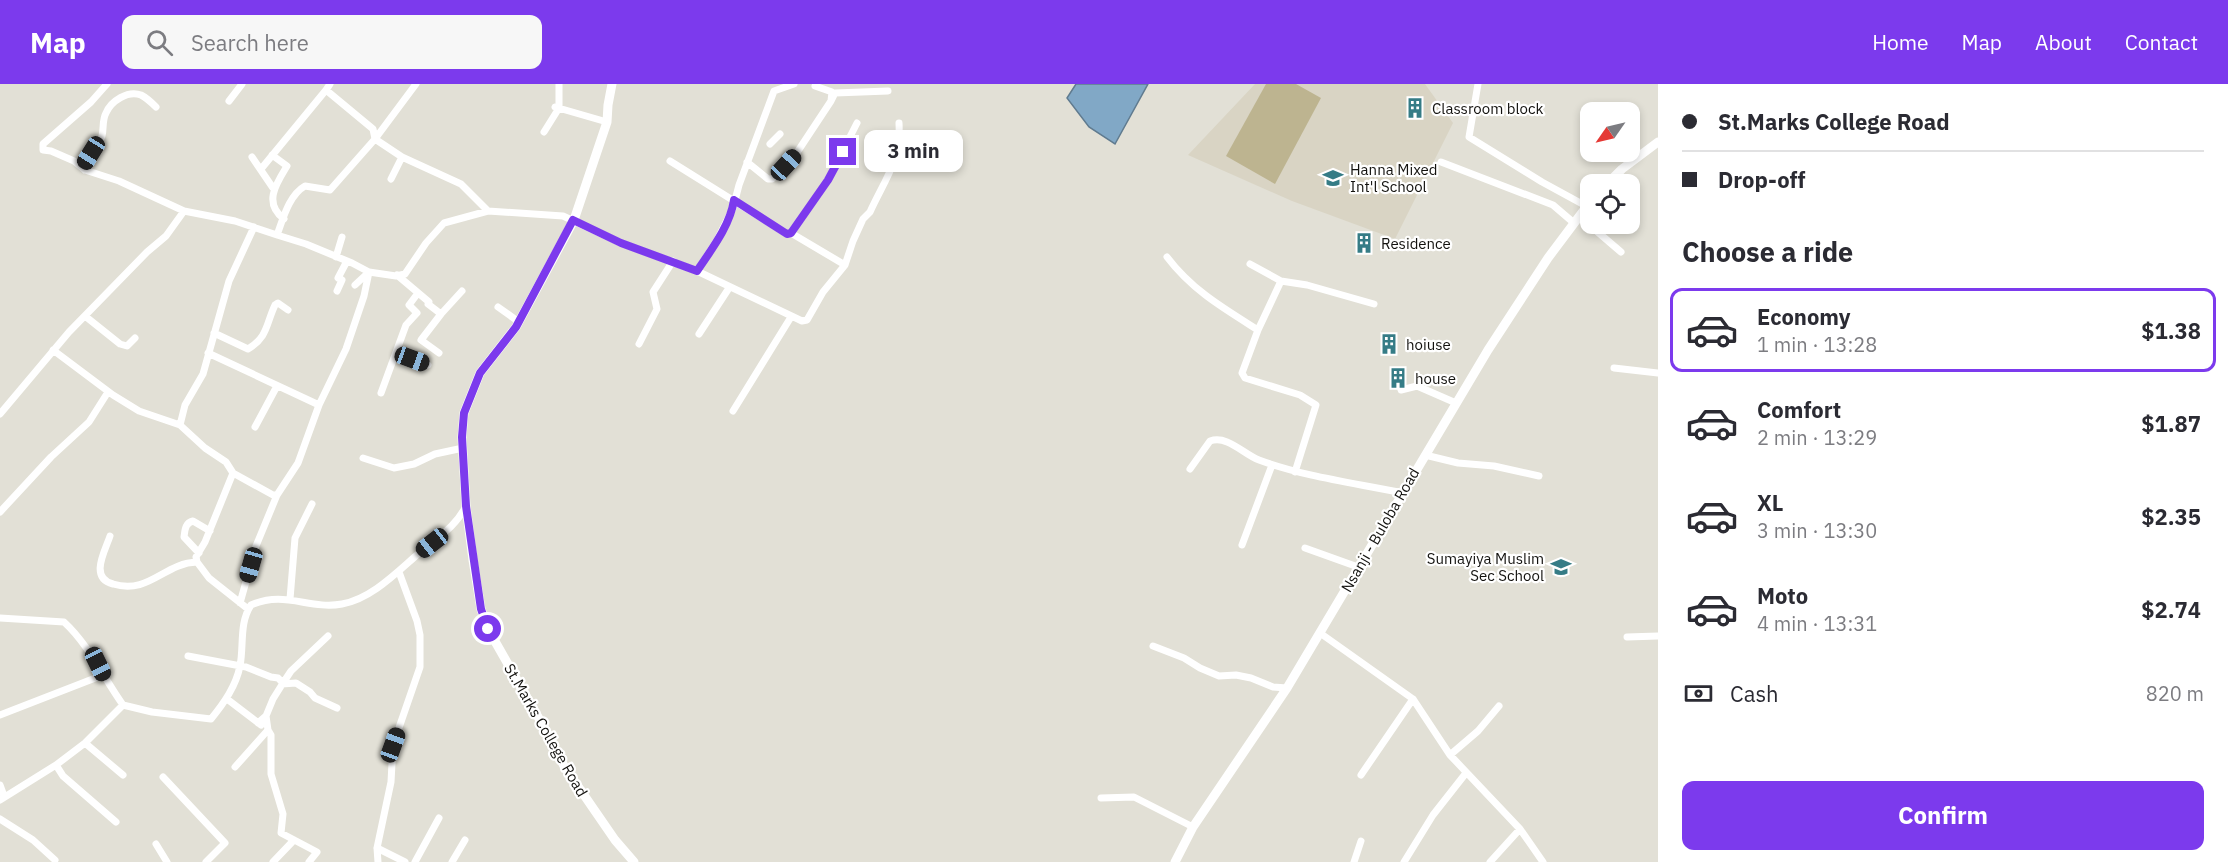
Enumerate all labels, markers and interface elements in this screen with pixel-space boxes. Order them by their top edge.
search box [122,15,542,69]
text: Map [30,24,86,61]
icon: search [143,26,176,59]
text: Search here [191,28,309,57]
text: Home [1872,28,1929,56]
text: Map [1962,28,2002,56]
text: About [2035,28,2092,56]
text: Contact [2125,28,2198,56]
building icon: Classroom block [1403,96,1427,120]
place label: Classroom block [1432,99,1544,118]
north arrow [1580,102,1640,162]
map controls [1580,102,1640,234]
text: St.Marks College Road [1718,107,1950,136]
callout: 3 min [864,131,963,173]
car [74,133,108,173]
text: 3 min [887,137,940,164]
route end [829,138,856,165]
car [767,146,805,184]
place label: Hanna Mixed Int'l School [1350,160,1438,196]
text: Drop-off [1718,165,1805,194]
school or university icon: Hanna Mixed Int'l School [1321,166,1345,190]
button: locate [1580,174,1640,234]
building icon: Residence [1352,231,1376,255]
place label: Residence [1381,234,1451,253]
text: Choose a ride [1682,234,1853,269]
text: Economy [1757,302,1851,331]
icon: car [1685,303,1739,357]
text: $1.38 [2141,316,2201,345]
text: 1 min · 13:28 [1757,331,1877,358]
building icon: hoiuse [1377,332,1401,356]
place label: hoiuse [1406,335,1451,354]
car [392,344,432,374]
building icon: house [1386,366,1410,390]
place label: house [1415,369,1456,388]
text: Comfort [1757,395,1841,424]
icon: car [1685,396,1739,450]
text: $1.87 [2141,409,2201,438]
text: 2 min · 13:29 [1757,424,1877,451]
street label: Nsanji - Buloba Road [1337,464,1423,596]
text: XL [1757,488,1783,517]
icon: car [1685,489,1739,543]
text: $2.35 [2141,502,2201,531]
text: 3 min · 13:30 [1757,517,1877,544]
car [412,525,452,561]
car [237,545,265,585]
place label: Sumayiya Muslim Sec School [1427,549,1544,585]
school or university icon: Sumayiya Muslim Sec School [1549,555,1573,579]
text: Moto [1757,581,1808,610]
icon: car [1685,582,1739,636]
text: $2.74 [2141,595,2201,624]
text: 4 min · 13:31 [1757,610,1877,637]
route start [474,615,501,642]
car [82,644,114,684]
street label: St.Marks College Road [500,660,592,800]
icon: cash [1682,677,1715,710]
text: Cash [1730,679,1779,708]
text: 820 m [2146,680,2204,707]
car [378,725,408,765]
button: Confirm [1682,781,2204,850]

